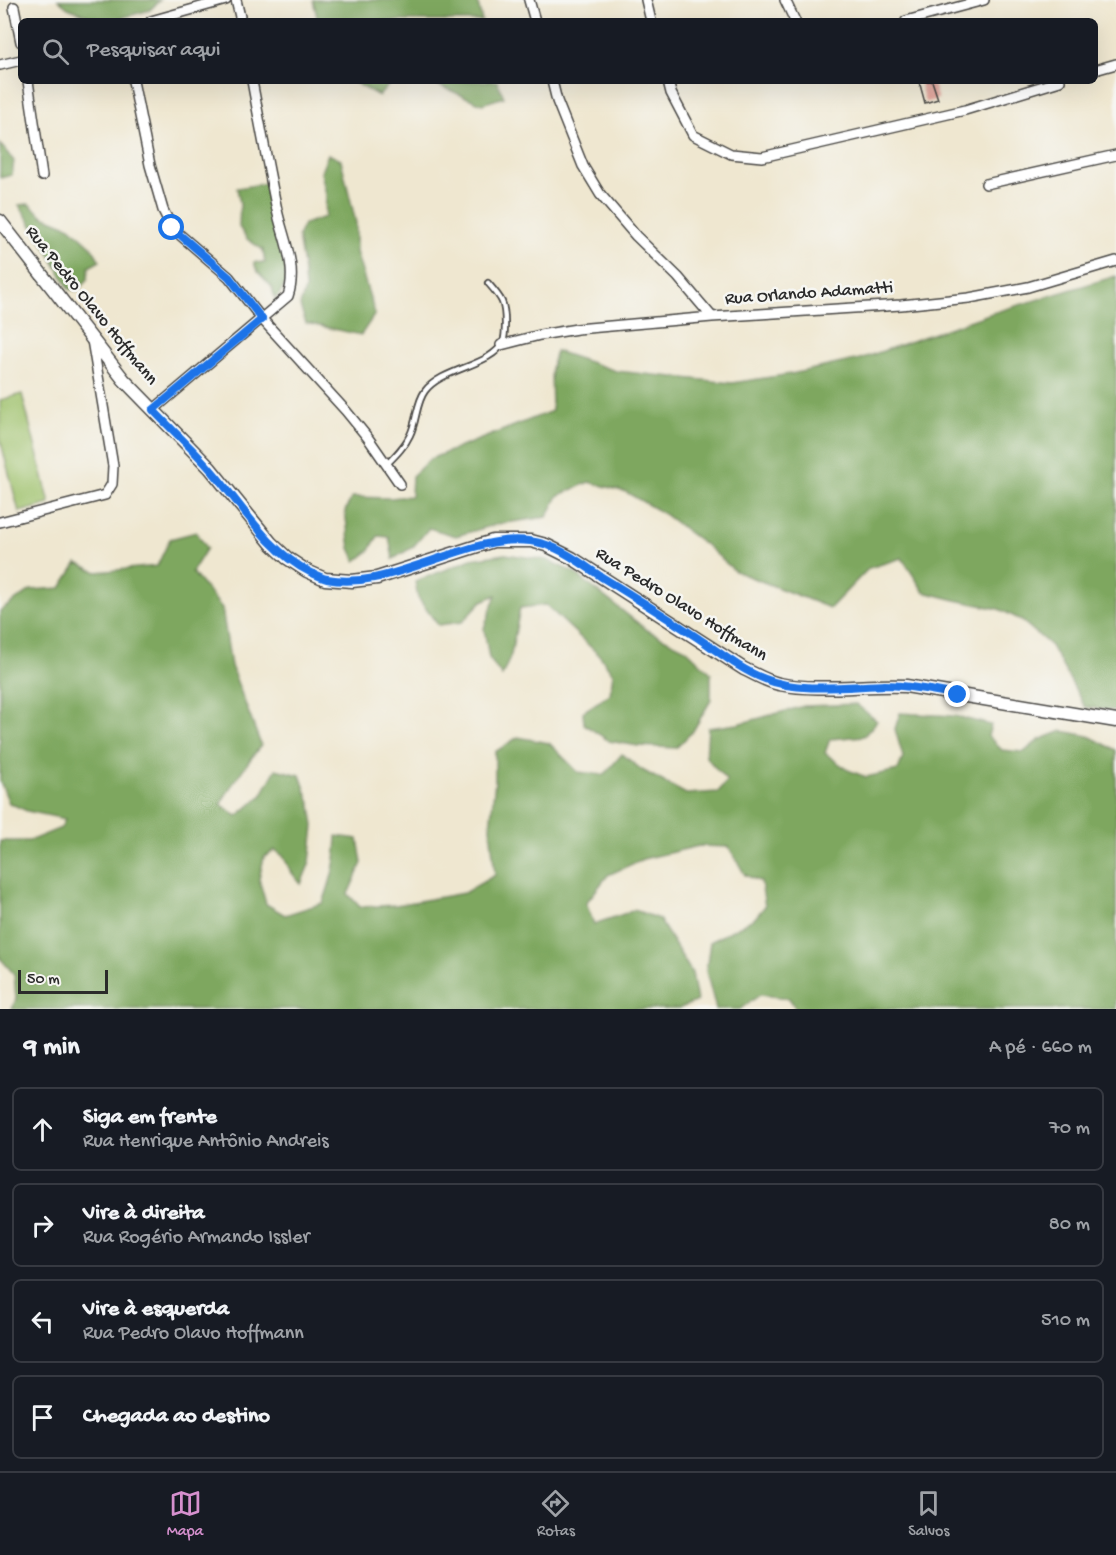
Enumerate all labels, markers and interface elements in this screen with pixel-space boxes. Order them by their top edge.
search box [18,18,1098,84]
icon: search [39,35,72,68]
text: Pesquisar aqui [87,38,221,64]
route start [158,214,184,240]
street label: Rua Pedro Olavo Hoffmann [20,222,162,390]
street label: Rua Orlando Adamatti [724,278,894,310]
street label: Rua Pedro Olavo Hoffmann [591,543,771,667]
route end [944,681,970,707]
scale bar [18,967,108,995]
text: 50 m [27,971,60,990]
text: 9 min [24,1033,80,1064]
text: A pé · 660 m [989,1037,1092,1060]
text: Siga em frente [83,1105,217,1131]
icon: ahead [26,1113,59,1146]
text: 70 m [1049,1118,1090,1141]
text: Rua Henrique Antônio Andreis [83,1131,329,1154]
text: Vire à direita [83,1201,205,1227]
icon: right [26,1209,59,1242]
text: 80 m [1049,1214,1090,1237]
text: Rua Rogério Armando Issler [83,1227,310,1250]
text: Vire à esquerda [83,1297,229,1323]
icon: left [26,1305,59,1338]
text: 510 m [1041,1310,1090,1333]
text: Rua Pedro Olavo Hoffmann [83,1323,304,1346]
icon: arrive [26,1401,59,1434]
text: Chegada ao destino [83,1404,270,1430]
tab: Mapa [167,1487,203,1542]
tab: Rotas [537,1487,575,1542]
tab: Salvos [908,1487,949,1542]

